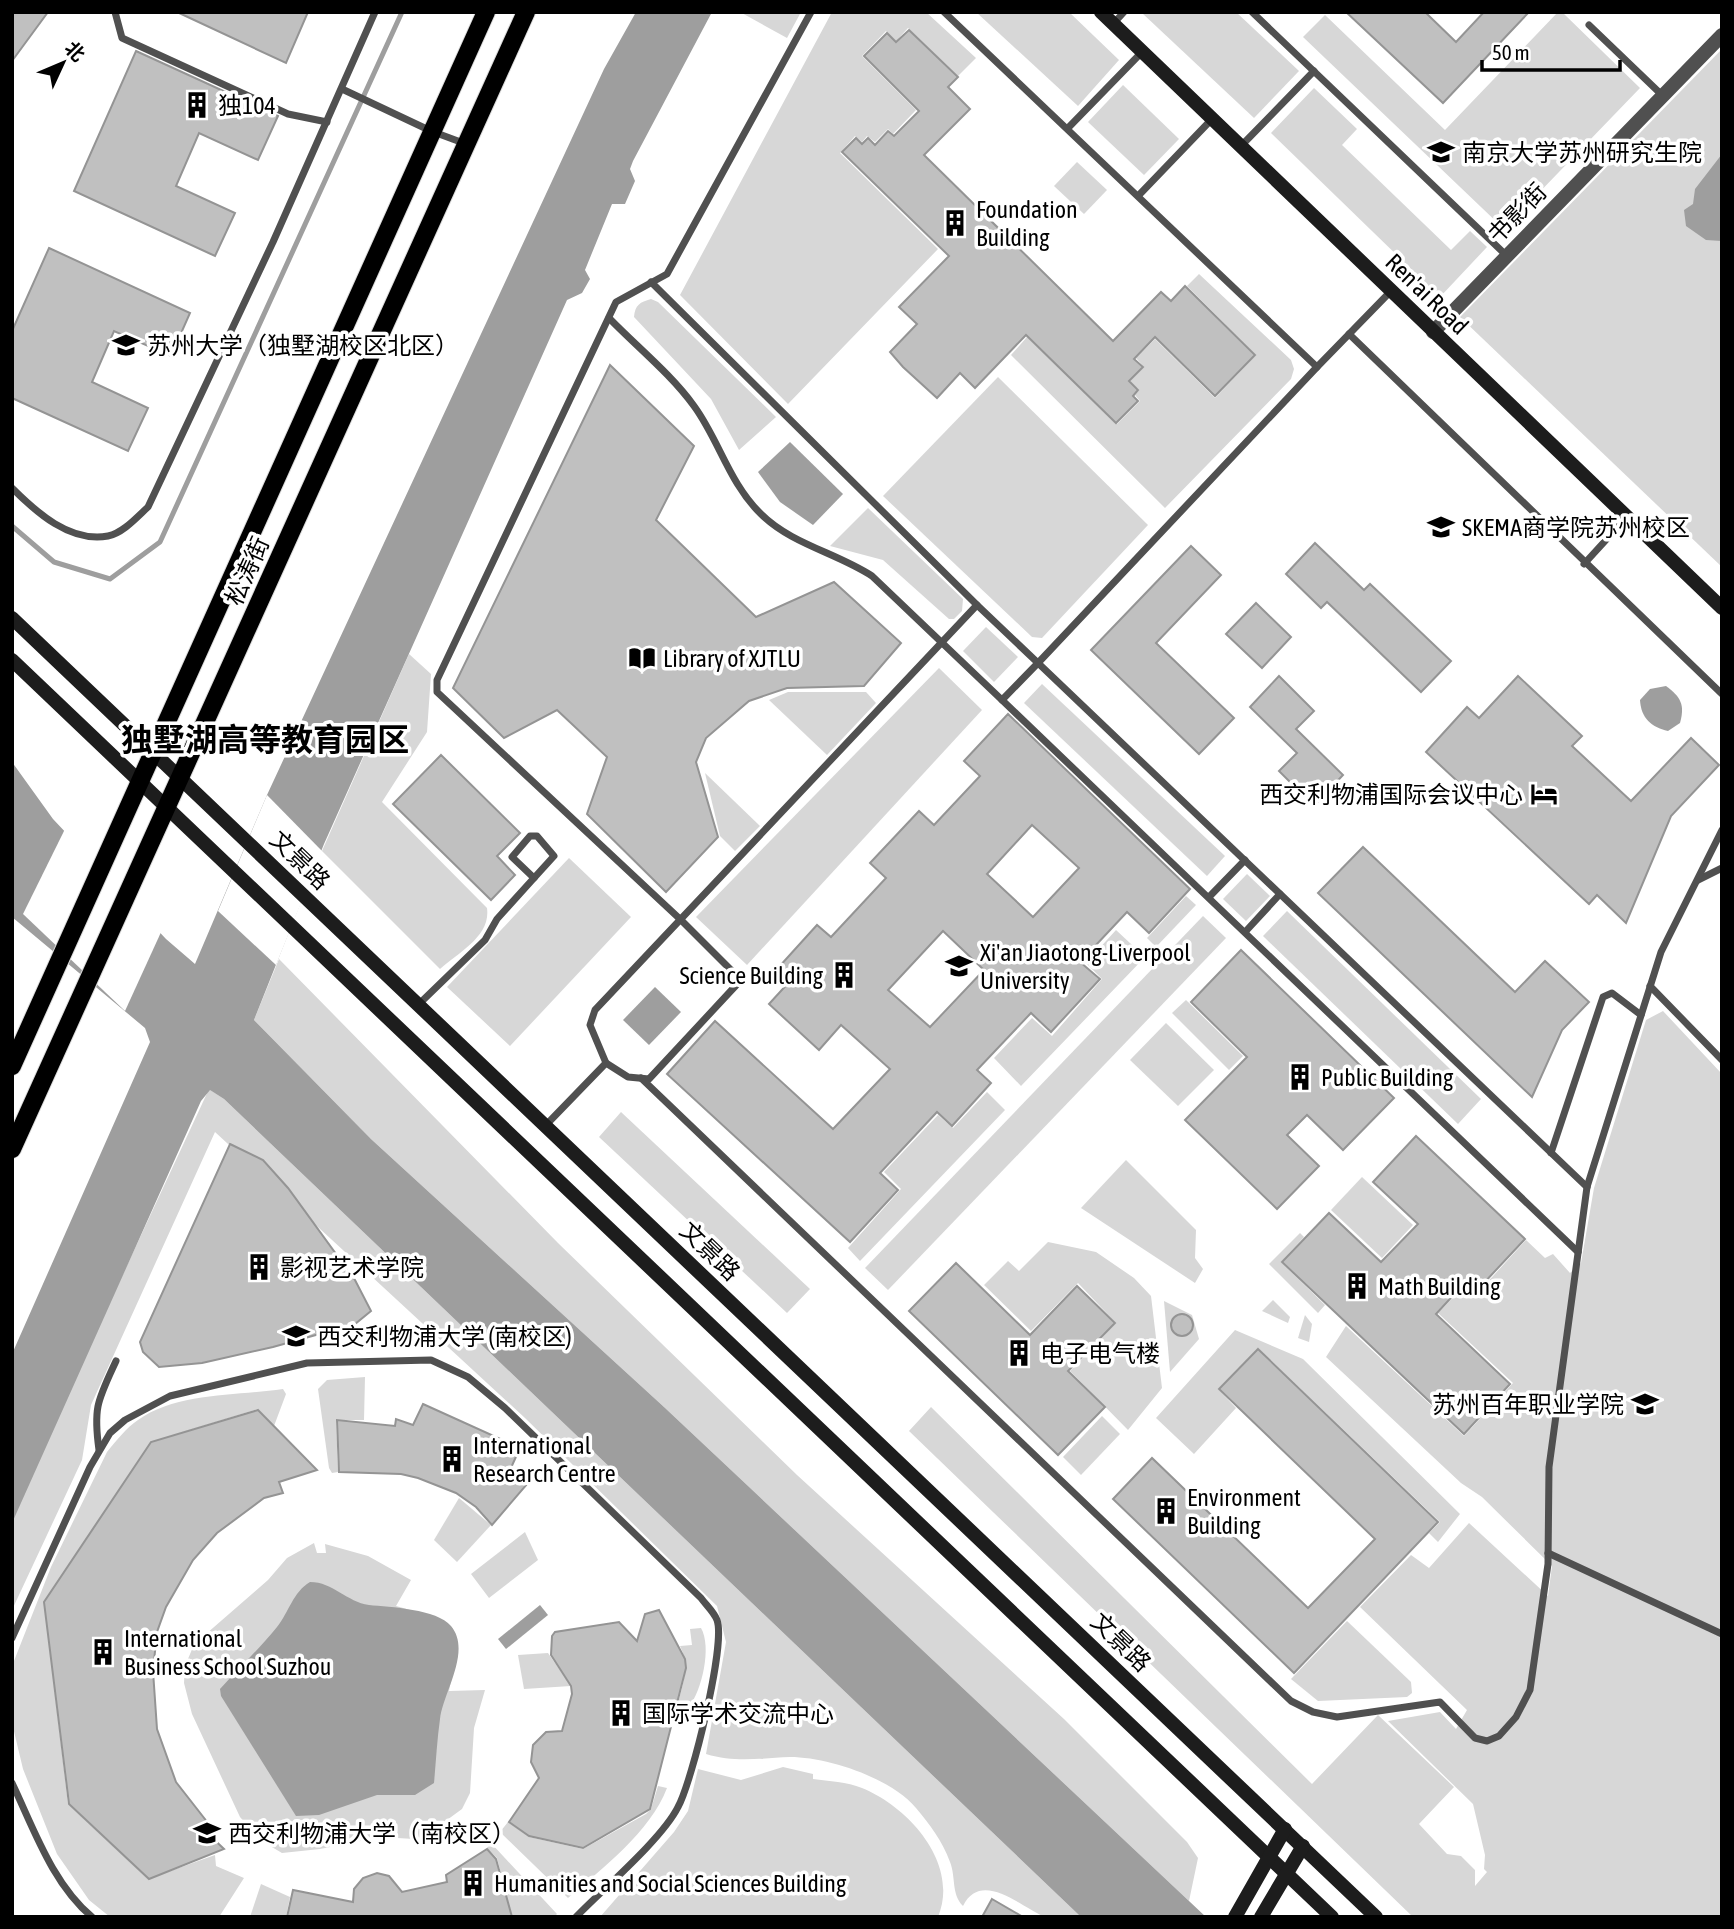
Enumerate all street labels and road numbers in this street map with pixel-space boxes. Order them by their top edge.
street label: 书影街 [1482,178,1552,248]
street label: Ren'ai Road [1380,248,1474,340]
street label: 松涛街 [220,533,274,609]
street label: 文景路 [265,825,335,895]
street label: 文景路 [675,1216,745,1286]
street label: 文景路 [1086,1607,1156,1677]

